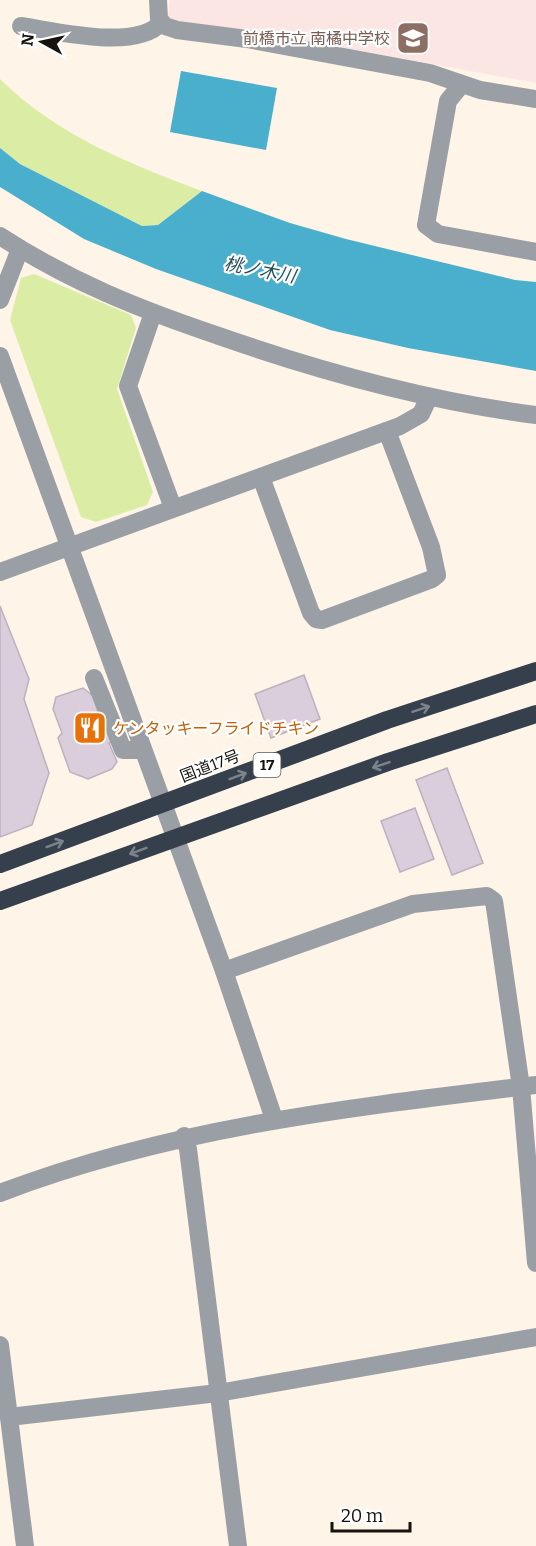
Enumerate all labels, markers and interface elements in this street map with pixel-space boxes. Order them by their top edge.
north arrow [12,12,72,72]
school or university icon: 前橋市立 南橘中学校 [395,20,431,56]
place label: 前橋市立 南橘中学校 [243,29,390,48]
text: N [17,33,38,47]
water label: 桃ノ木川 [223,252,299,288]
one-way arrow [411,703,430,714]
restaurant icon: ケンタッキーフライドチキン [72,710,108,746]
place label: ケンタッキーフライドチキン [113,719,319,738]
street label: 国道17号 [177,746,243,786]
road number: 17 [254,753,280,777]
one-way arrow [372,760,391,771]
one-way arrow [228,770,247,781]
one-way arrow [45,837,64,848]
one-way arrow [129,847,147,858]
scale bar [332,1495,410,1533]
text: 20 m [341,1505,383,1527]

